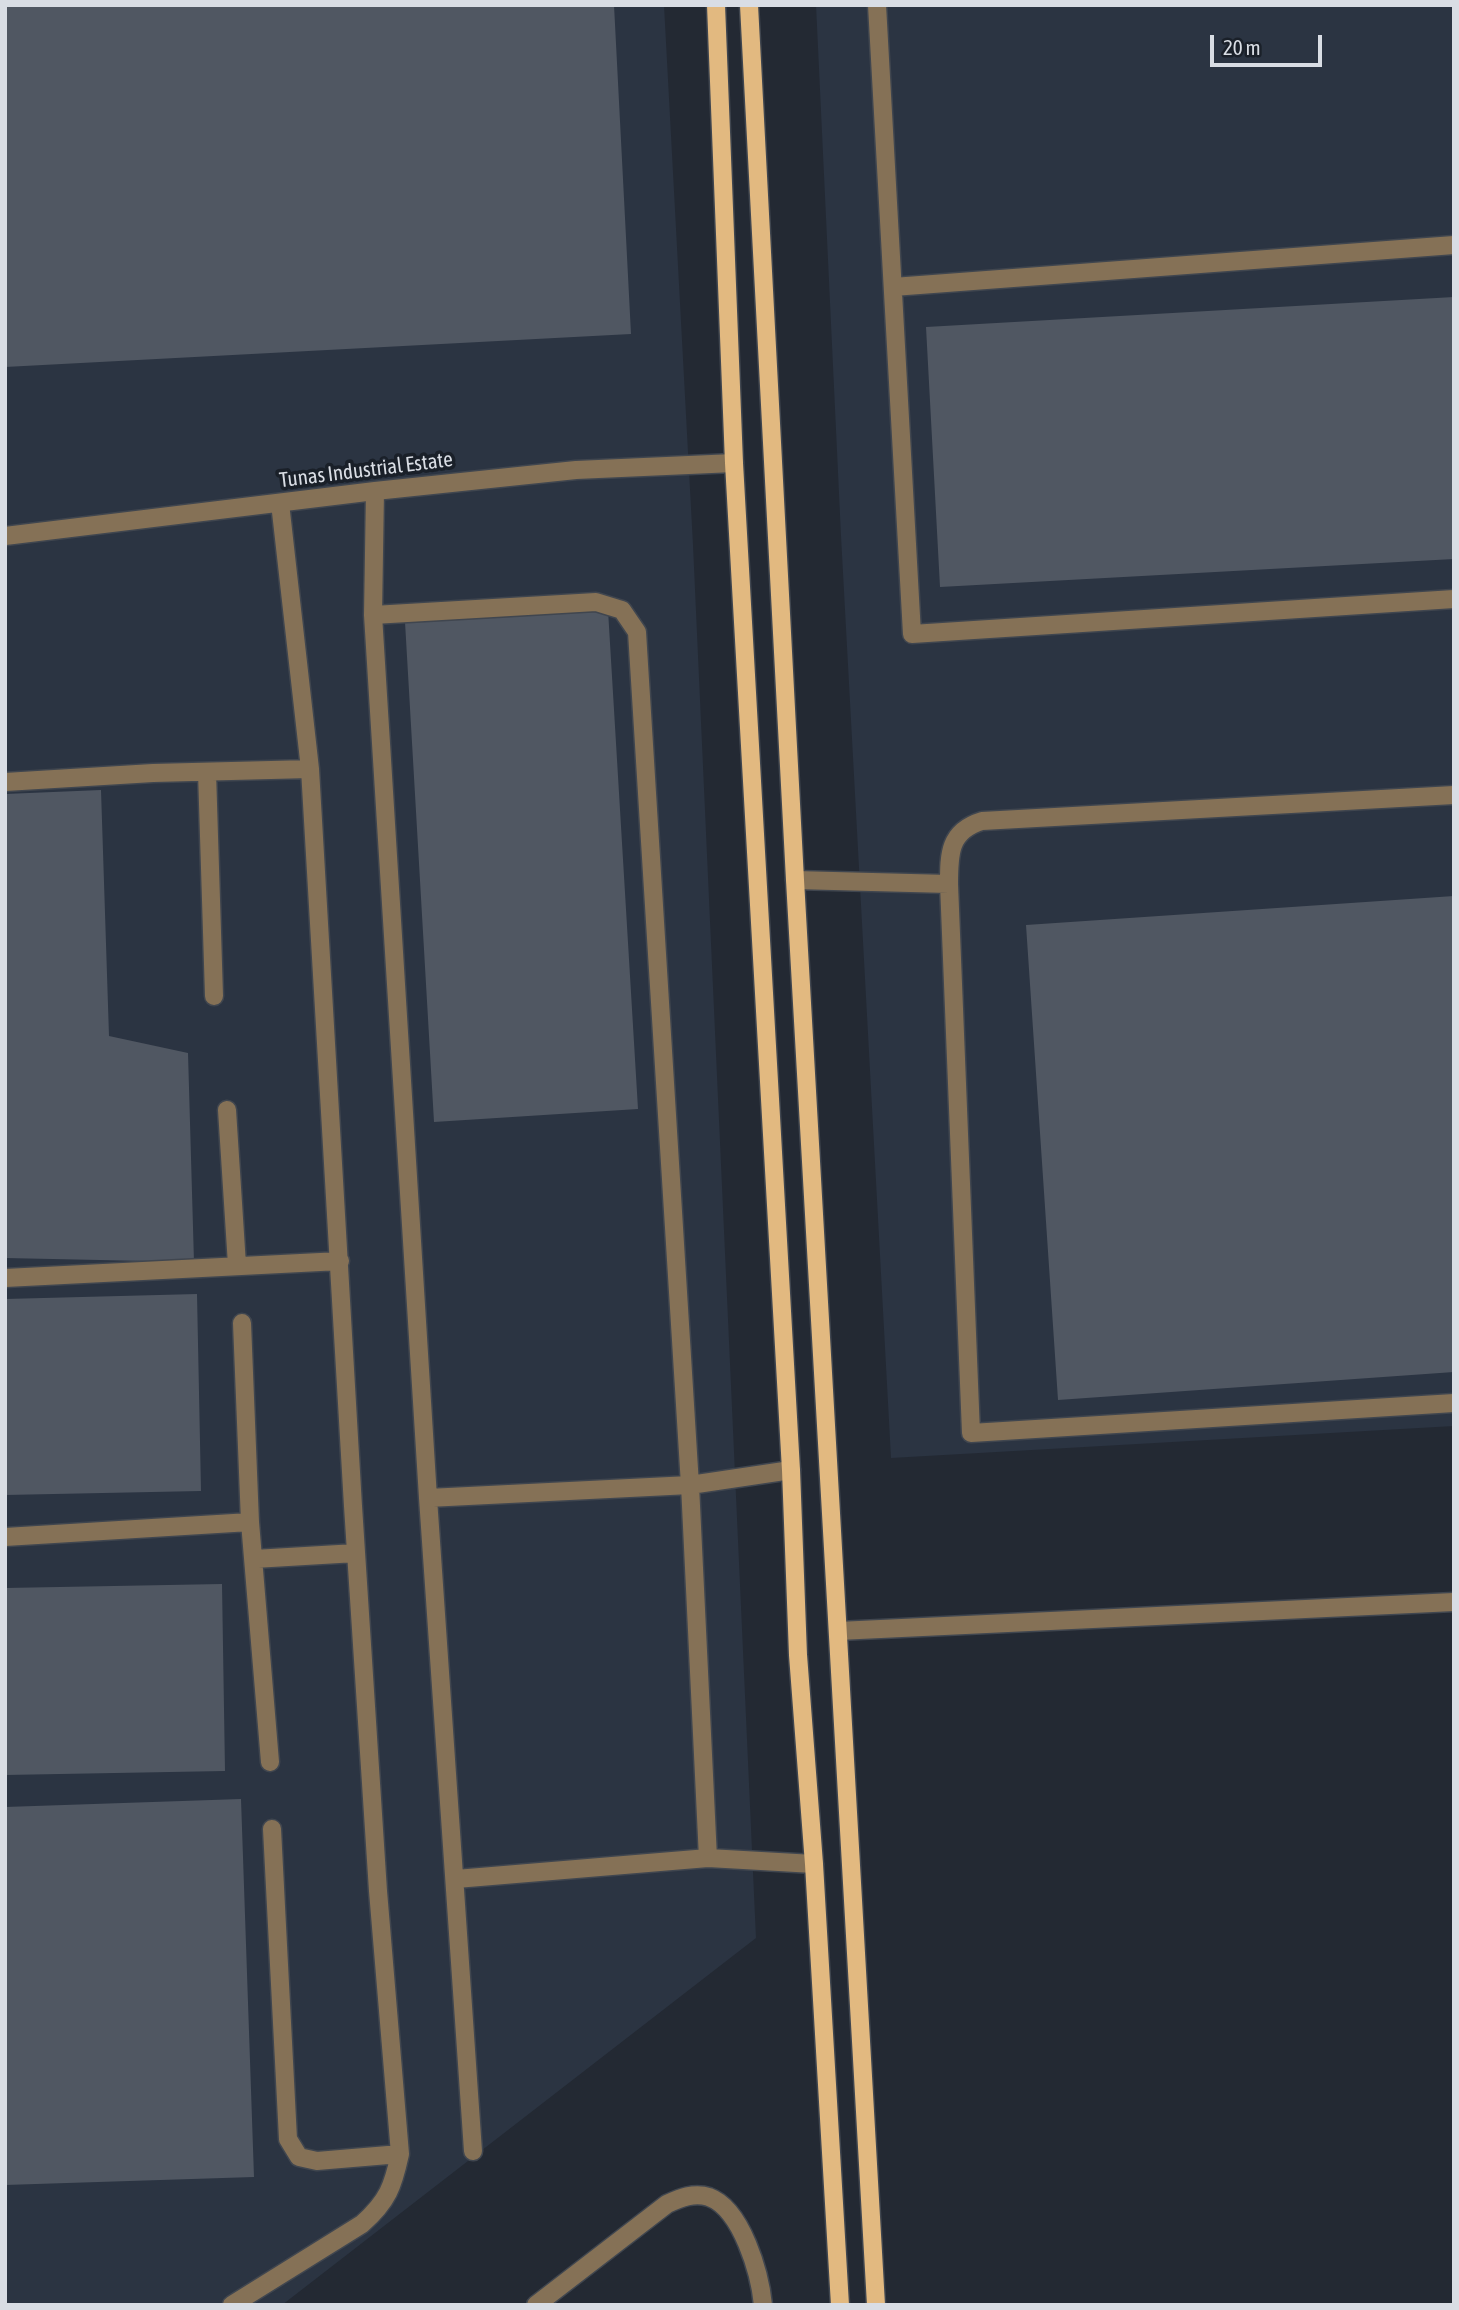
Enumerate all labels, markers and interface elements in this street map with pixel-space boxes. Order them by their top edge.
scale bar [1214,21,1326,65]
text: 20 m [1223,35,1261,59]
street label: Tunas Industrial Estate [278,447,454,493]

